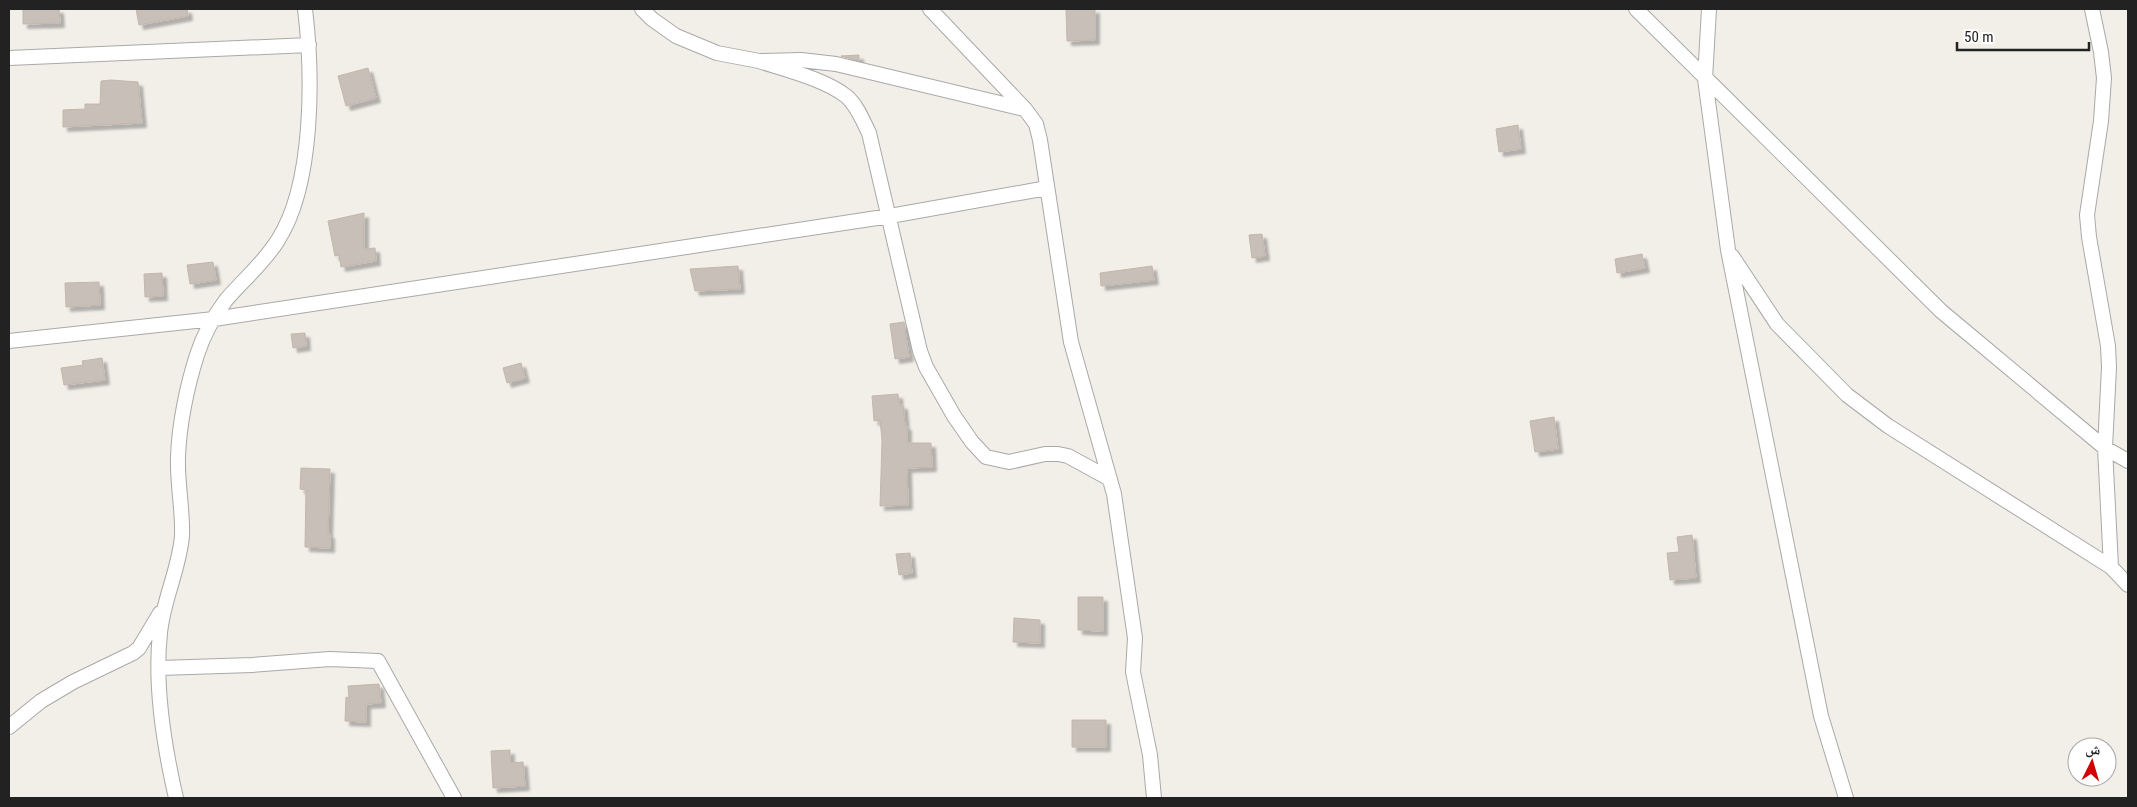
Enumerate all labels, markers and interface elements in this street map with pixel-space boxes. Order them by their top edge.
scale bar [1957,20,2090,52]
text: 50 m [1964,28,1994,46]
north arrow [2067,737,2117,787]
text: ش [2085,740,2101,759]

